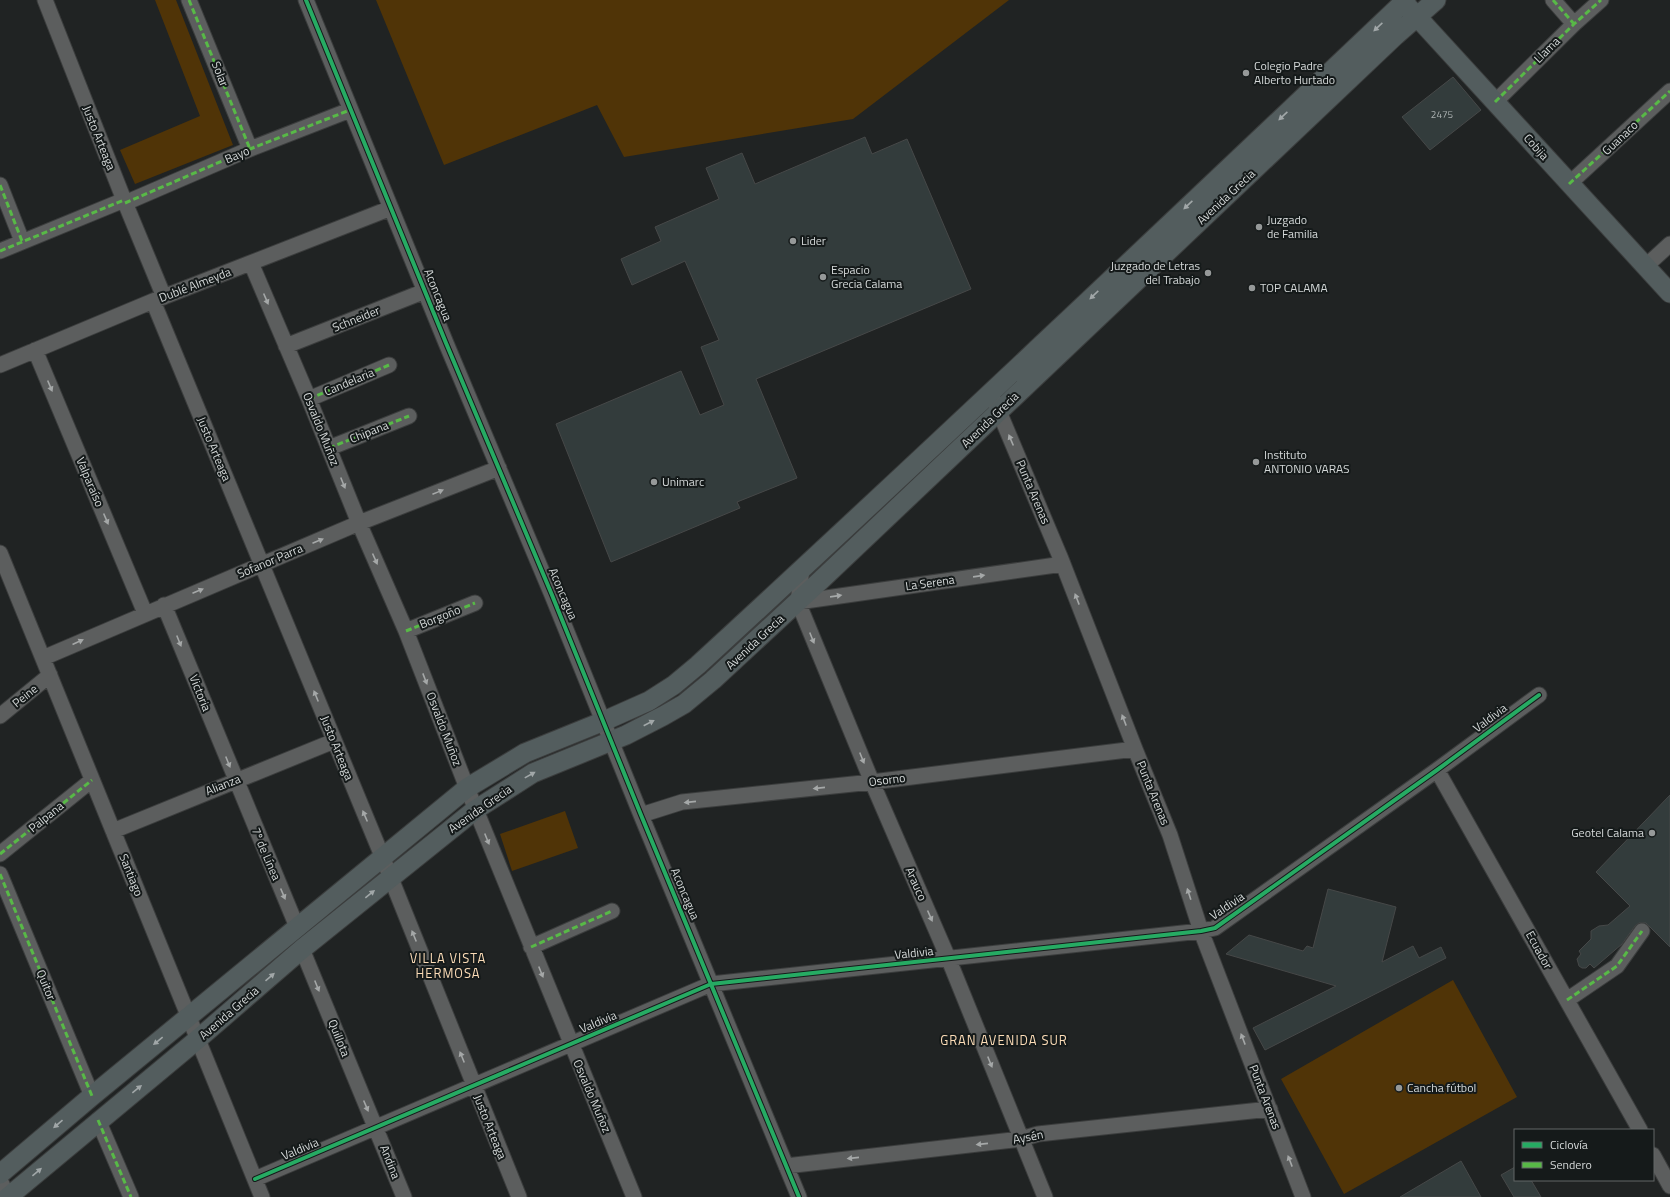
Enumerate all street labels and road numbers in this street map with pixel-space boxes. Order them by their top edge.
street label: Llama [1529,32,1564,67]
street label: Solar [207,58,234,89]
street label: Justo Arteaga [78,103,121,173]
street label: Guanaco [1597,116,1642,159]
street label: Cobija [1519,129,1554,164]
street label: Bayo [221,141,252,168]
street label: Avenida Grecia [1192,164,1259,229]
street label: Dublé Almeyda [156,262,234,307]
street label: Aconcagua [419,266,458,324]
street label: Schneider [329,300,382,337]
street label: Candelaria [321,362,377,401]
street label: Avenida Grecia [956,387,1023,452]
street label: Osvaldo Muñoz [298,389,345,468]
street label: Justo Arteaga [192,414,237,484]
street label: Chipana [347,415,391,448]
street label: Valparaíso [71,454,109,510]
street label: Punta Arenas [1011,457,1056,527]
street label: Sofanor Parra [234,538,306,583]
street label: Aconcagua [544,565,583,623]
street label: La Serena [904,570,956,595]
street label: Borgoño [416,600,463,633]
street label: Avenida Grecia [721,609,788,674]
street label: Victoria [185,672,216,714]
street label: Peine [8,679,42,712]
street label: Osvaldo Muñoz [422,689,467,769]
street label: Valdivia [1468,698,1511,737]
street label: Justo Arteaga [316,713,359,783]
street label: Punta Arenas [1132,758,1175,828]
street label: Osorno [868,768,906,791]
street label: Alianza [202,769,243,800]
street label: Avenida Grecia [444,780,516,838]
street label: Palpana [24,796,67,837]
street label: 7º de Línea [247,824,286,883]
street label: Santiago [114,851,149,899]
street label: Arauco [901,864,932,904]
street label: Aconcagua [666,865,705,923]
street label: Valdivia [1205,887,1248,924]
street label: Ecuador [1521,927,1558,972]
street label: Valdivia [894,941,934,964]
street label: Quitor [32,967,61,1003]
street label: Avenida Grecia [194,981,263,1044]
street label: Valdivia [576,1005,619,1038]
street label: Quillota [323,1016,356,1059]
street label: Osvaldo Muñoz [569,1056,616,1135]
street label: Punta Arenas [1244,1062,1287,1132]
street label: Justo Arteaga [469,1092,512,1162]
street label: Aysén [1011,1124,1045,1149]
street label: Valdivia [278,1132,321,1165]
street label: Andina [375,1142,406,1182]

